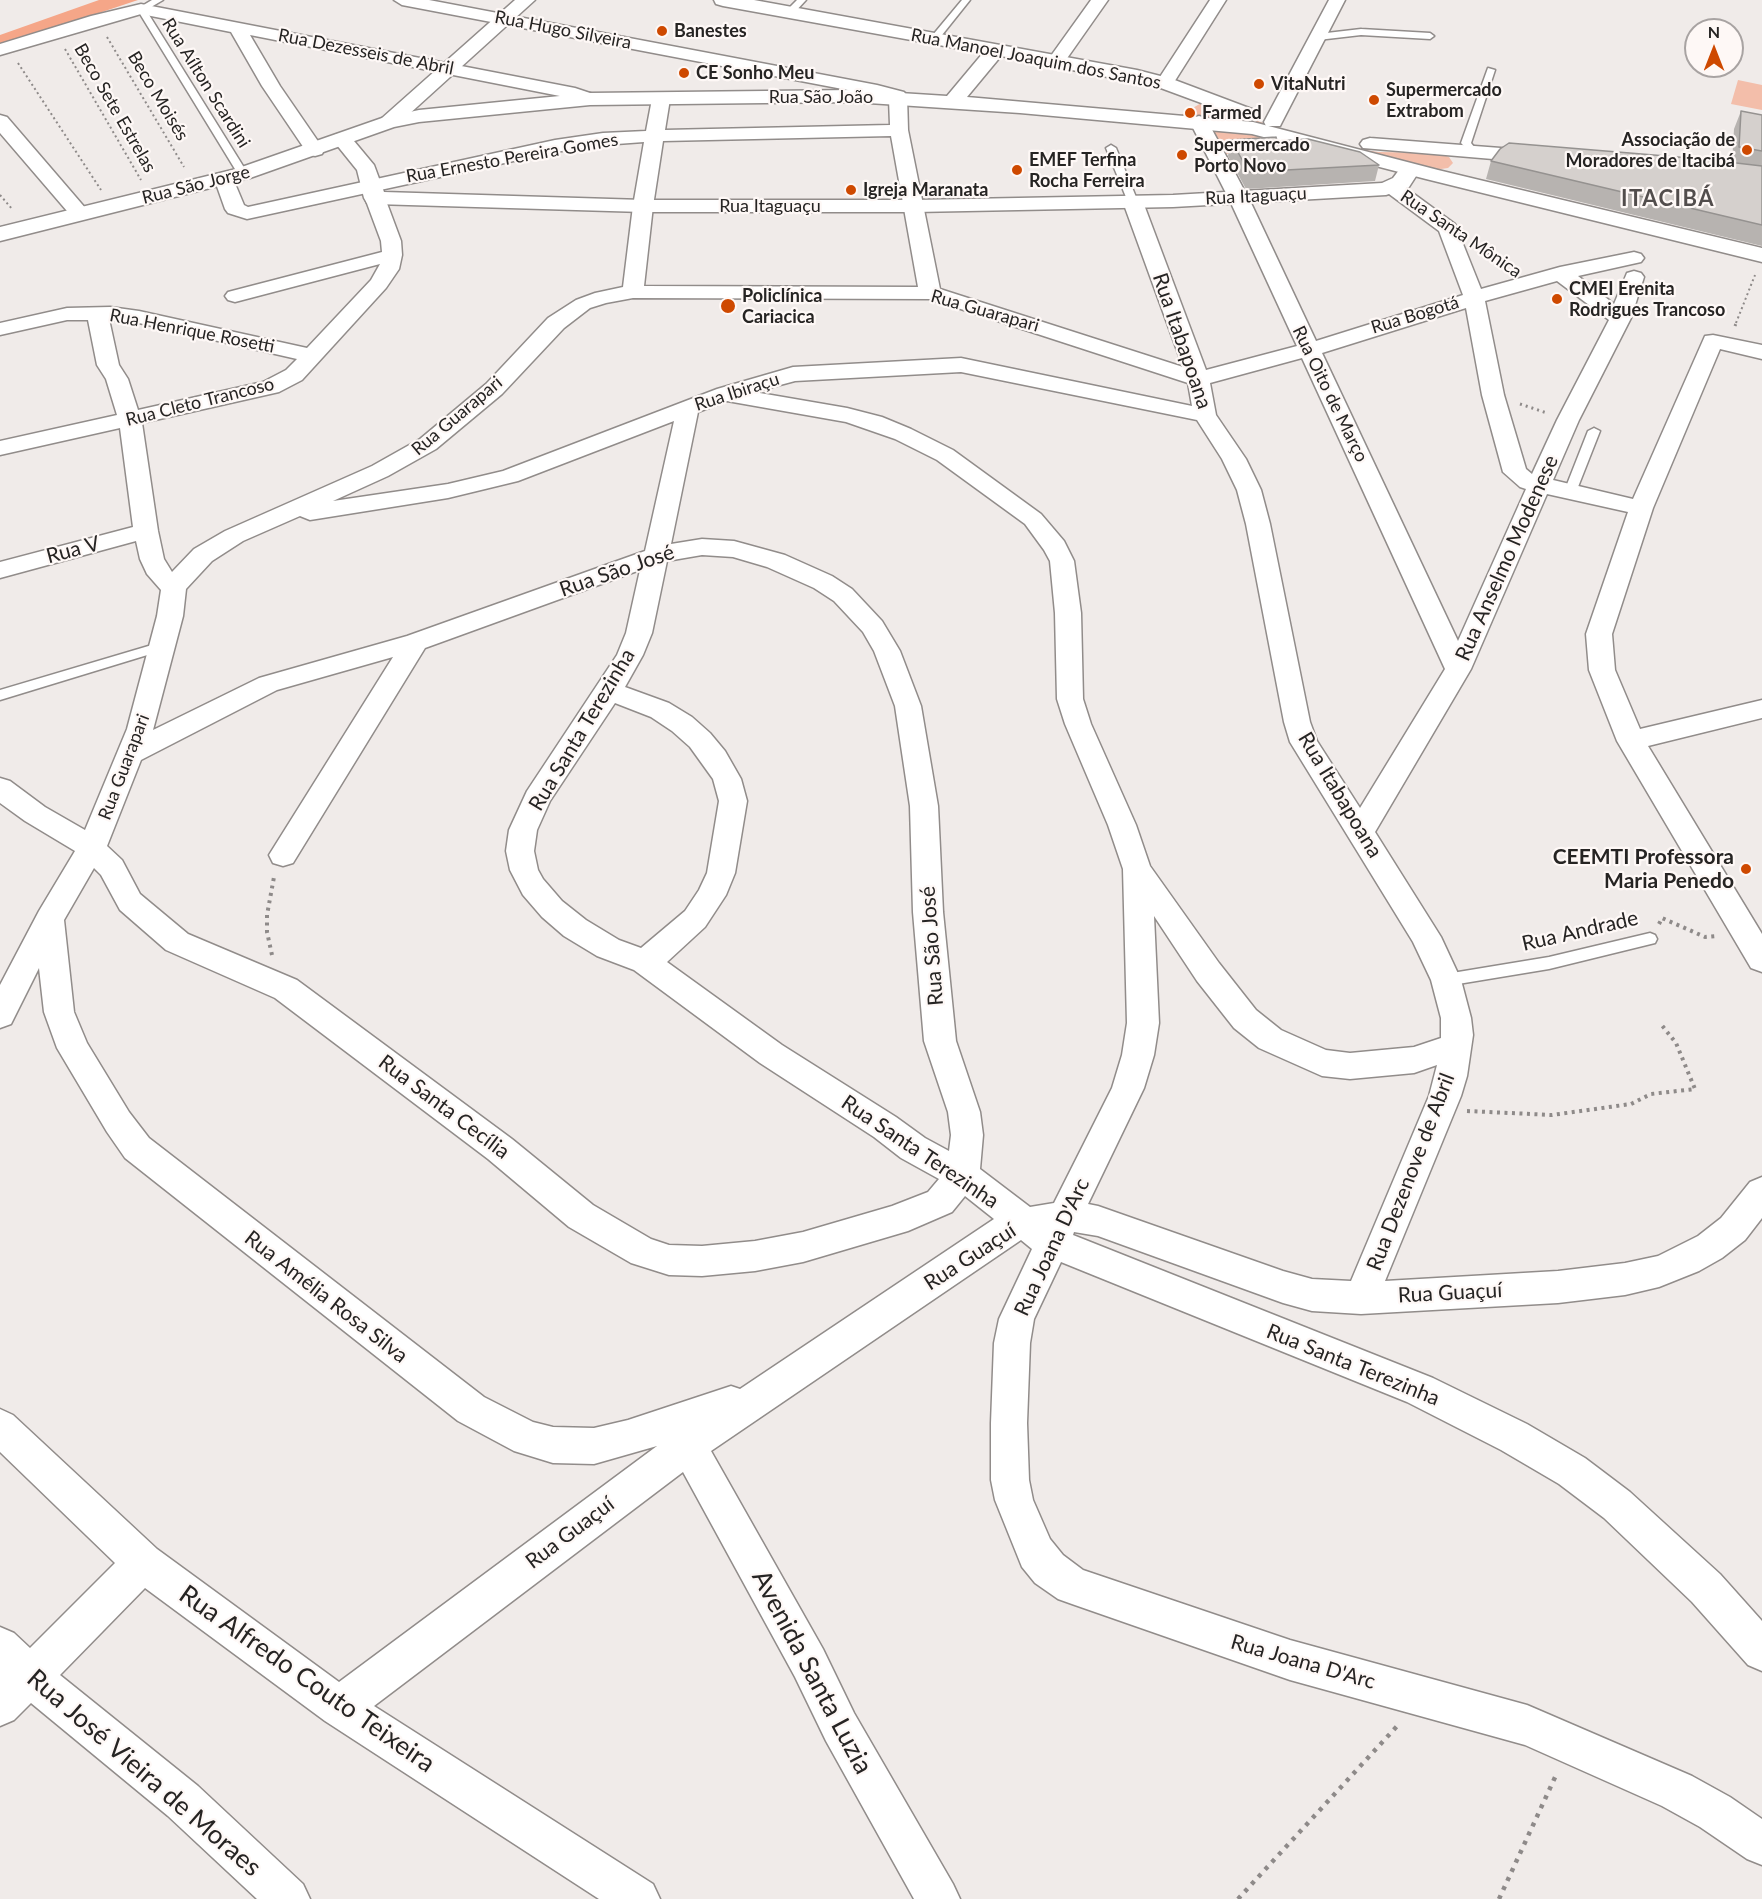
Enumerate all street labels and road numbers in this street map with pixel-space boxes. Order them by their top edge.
street label: Rua Hugo Silveira [493,6,633,54]
street label: Rua Aílton Scardini [157,14,255,152]
street label: Rua Dezesseis de Abril [276,24,456,80]
street label: Rua Manoel Joaquim dos Santos [909,24,1163,94]
street label: Beco Sete Estrelas [69,40,161,176]
street label: Beco Moisés [123,47,193,145]
street label: Rua São João [769,86,873,108]
street label: Rua Ernesto Pereira Gomes [404,129,620,187]
street label: Rua São Jorge [140,161,252,209]
street label: Rua Itaguaçu [1205,183,1307,209]
street label: Rua Santa Mônica [1396,185,1526,283]
street label: Rua Itaguaçu [719,195,821,217]
street label: Rua Itabapoana [1147,270,1217,412]
street label: Rua Guarapari [928,285,1042,337]
street label: Rua Bogotá [1368,291,1462,339]
street label: Rua Henrique Rosetti [108,304,276,358]
street label: Rua Oito de Março [1288,322,1372,466]
street label: Rua Ibiraçu [692,368,782,416]
street label: Rua Guarapari [407,372,507,460]
street label: Rua Cleto Trancoso [124,373,276,431]
street label: Rua Anselmo Modenese [1450,451,1564,665]
street label: Rua V [43,531,103,569]
street label: Rua São José [556,540,678,602]
street label: Rua Santa Terezinha [524,644,640,816]
street label: Rua Guarapari [94,711,154,823]
street label: Rua Itabapoana [1293,728,1387,862]
street label: Rua São José [915,885,949,1007]
street label: Rua Andrade [1519,905,1641,957]
street label: Rua Santa Cecília [373,1050,515,1164]
street label: Rua Dezenove de Abril [1362,1070,1460,1274]
street label: Rua Santa Terezinha [836,1090,1004,1214]
street label: Rua Joana D'Arc [1009,1174,1095,1320]
street label: Rua Guaçuí [919,1218,1021,1296]
street label: Rua Amélia Rosa Silva [239,1225,413,1369]
street label: Rua Guaçuí [1397,1278,1503,1308]
street label: Rua Santa Terezinha [1263,1319,1443,1411]
street label: Rua Guaçuí [521,1492,619,1574]
street label: Avenida Santa Luzia [745,1565,879,1779]
street label: Rua Alfredo Couto Teixeira [173,1579,441,1779]
street label: Rua Joana D'Arc [1228,1629,1378,1695]
street label: Rua José Vieira de Moraes [21,1663,267,1883]

